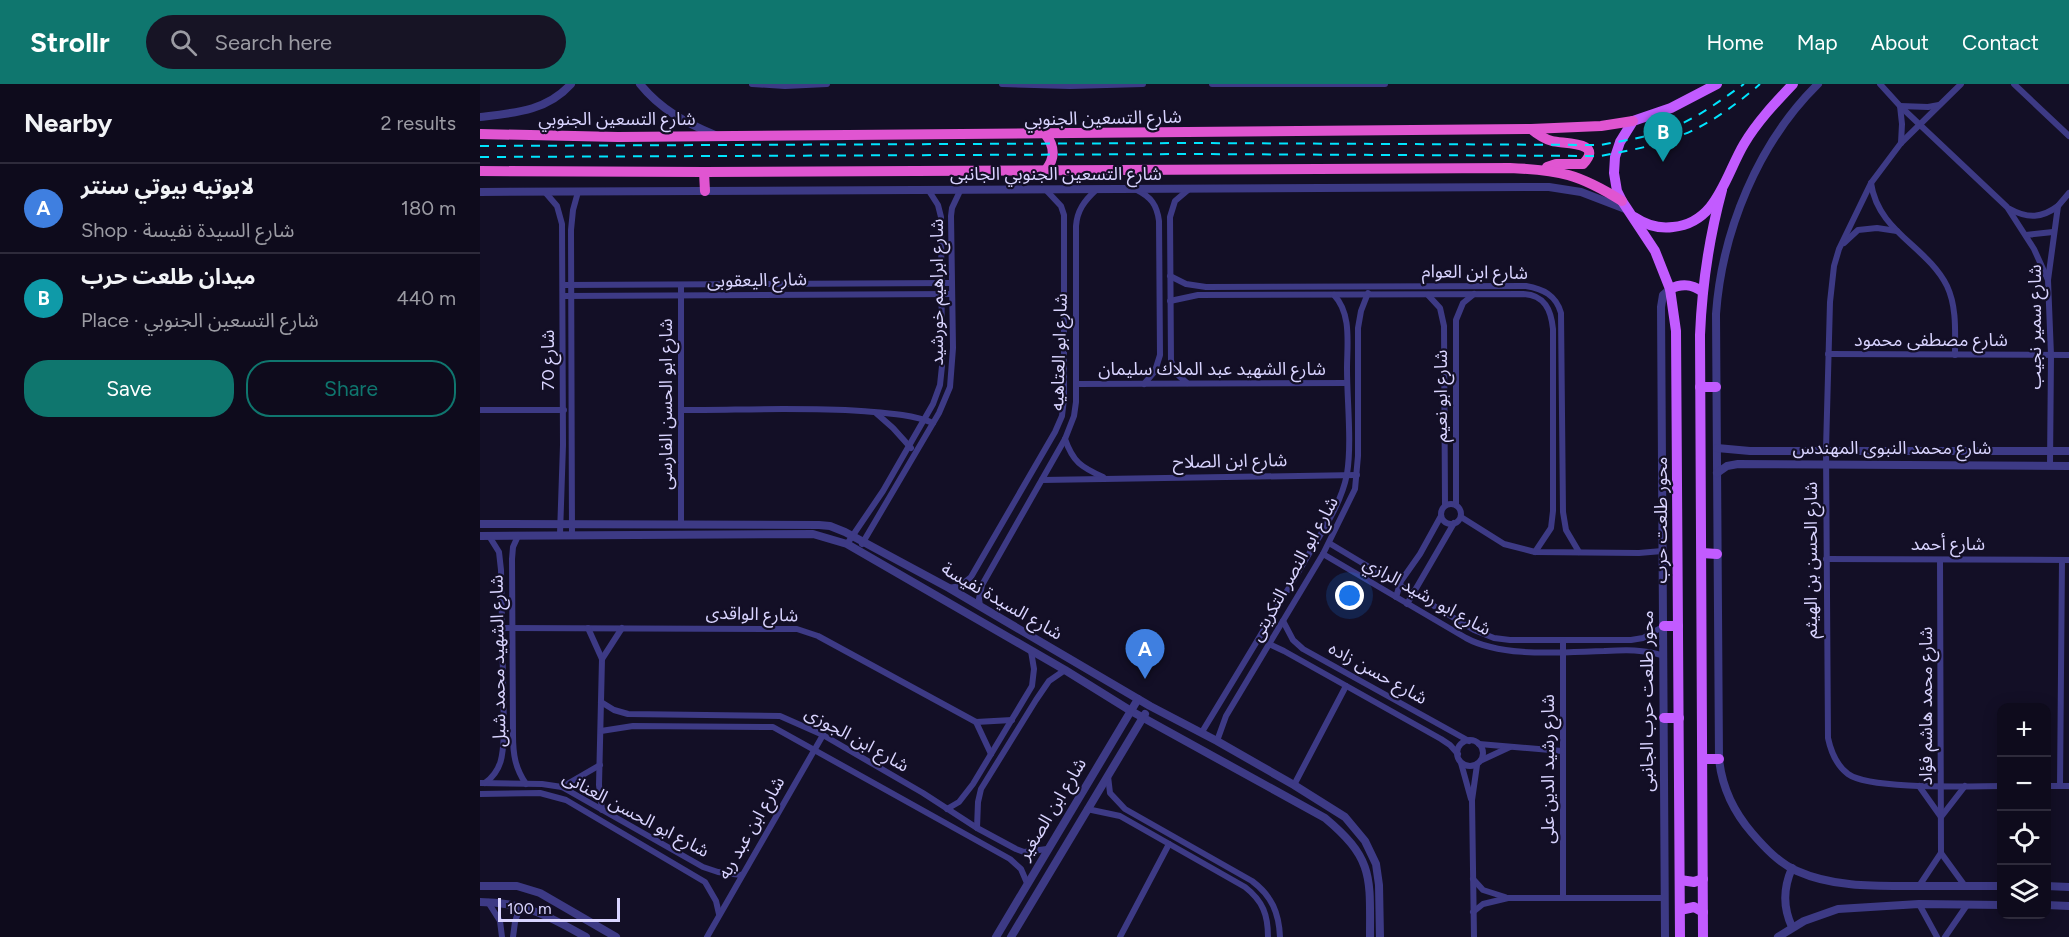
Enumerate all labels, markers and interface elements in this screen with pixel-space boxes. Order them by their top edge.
search box [146,15,566,69]
text: Strollr [30,25,110,59]
icon: search [167,26,200,59]
text: Search here [215,29,332,56]
text: Home [1707,30,1764,55]
text: Map [1797,30,1838,55]
text: About [1871,30,1929,55]
text: Contact [1962,30,2039,55]
street label: شارع التسعين الجنوبي [1024,106,1182,133]
text: Nearby [24,107,112,139]
street label: شارع التسعين الجنوبي [538,108,696,133]
text: 2 results [380,111,456,135]
pin: B [1644,112,1682,162]
street label: شارع التسعين الجنوبي الجانبى [950,163,1162,188]
text: لابوتيه بيوتي سنتر [81,173,254,200]
text: A [36,196,51,220]
text: 180 m [401,196,456,220]
text: Shop · شارع السيدة نفيسة [81,218,294,242]
street label: شارع ابراهيم خورشيد [926,219,951,365]
street label: شارع ابن العوام [1422,260,1528,287]
text: ميدان طلعت حرب [81,263,255,290]
street label: شارع سمير نجيب [2024,264,2049,390]
street label: شارع اليعقوبى [707,268,807,295]
text: B [37,286,50,310]
text: 440 m [396,286,456,310]
street label: شارع ابو العتاهيه [1046,293,1075,411]
text: Place · شارع التسعين الجنوبي [81,308,319,332]
street label: شارع ابو الحسن الفارسى [655,318,680,490]
street label: شارع مصطفى محمود [1854,329,2008,354]
street label: شارع 70 [537,330,562,390]
street label: شارع ابو نعيم [1430,350,1455,442]
street label: شارع الشهيد عبد الملاك سليمان [1098,358,1326,383]
button: Save [24,360,234,417]
button: Share [246,360,456,417]
street label: شارع محمد النبوى المهندس [1793,437,1991,462]
street label: شارع ابن الصلاح [1173,449,1288,476]
street label: محور طلعت حرب [1650,456,1672,584]
street label: شارع الحسن بن الهيثم [1800,482,1825,638]
street label: شارع ابو النصر التكريتى [1245,493,1346,647]
street label: شارع أحمد [1911,533,1985,558]
street label: شارع ابو رشيد الرازي [1358,552,1495,643]
street label: شارع السيدة نفيسة [936,557,1067,647]
street label: شارع الشهيد محمد شبل [485,575,514,747]
your location [1335,581,1364,610]
street label: شارع الواقدى [705,601,799,630]
street label: محور طلعت حرب الجانبى [1636,610,1658,792]
street label: شارع محمد هاشم فؤاد [1915,627,1940,785]
pin: A [1126,630,1164,679]
street label: شارع حسن زاده [1323,637,1431,712]
street label: شارع رشيد الدين على [1537,694,1562,844]
street label: شارع ابن الجوزى [800,701,913,779]
map controls [1997,703,2051,919]
button: + [1997,703,2051,757]
street label: شارع ابن الصغير [1012,754,1094,867]
button: − [1997,757,2051,811]
street label: شارع ابو الحسن العنانى [558,766,713,865]
street label: شارع ابن عبد ربه [713,773,792,885]
button: locate [1997,811,2051,865]
button: layers [1997,865,2051,919]
scale bar [498,895,620,922]
text: 100 m [507,899,552,918]

